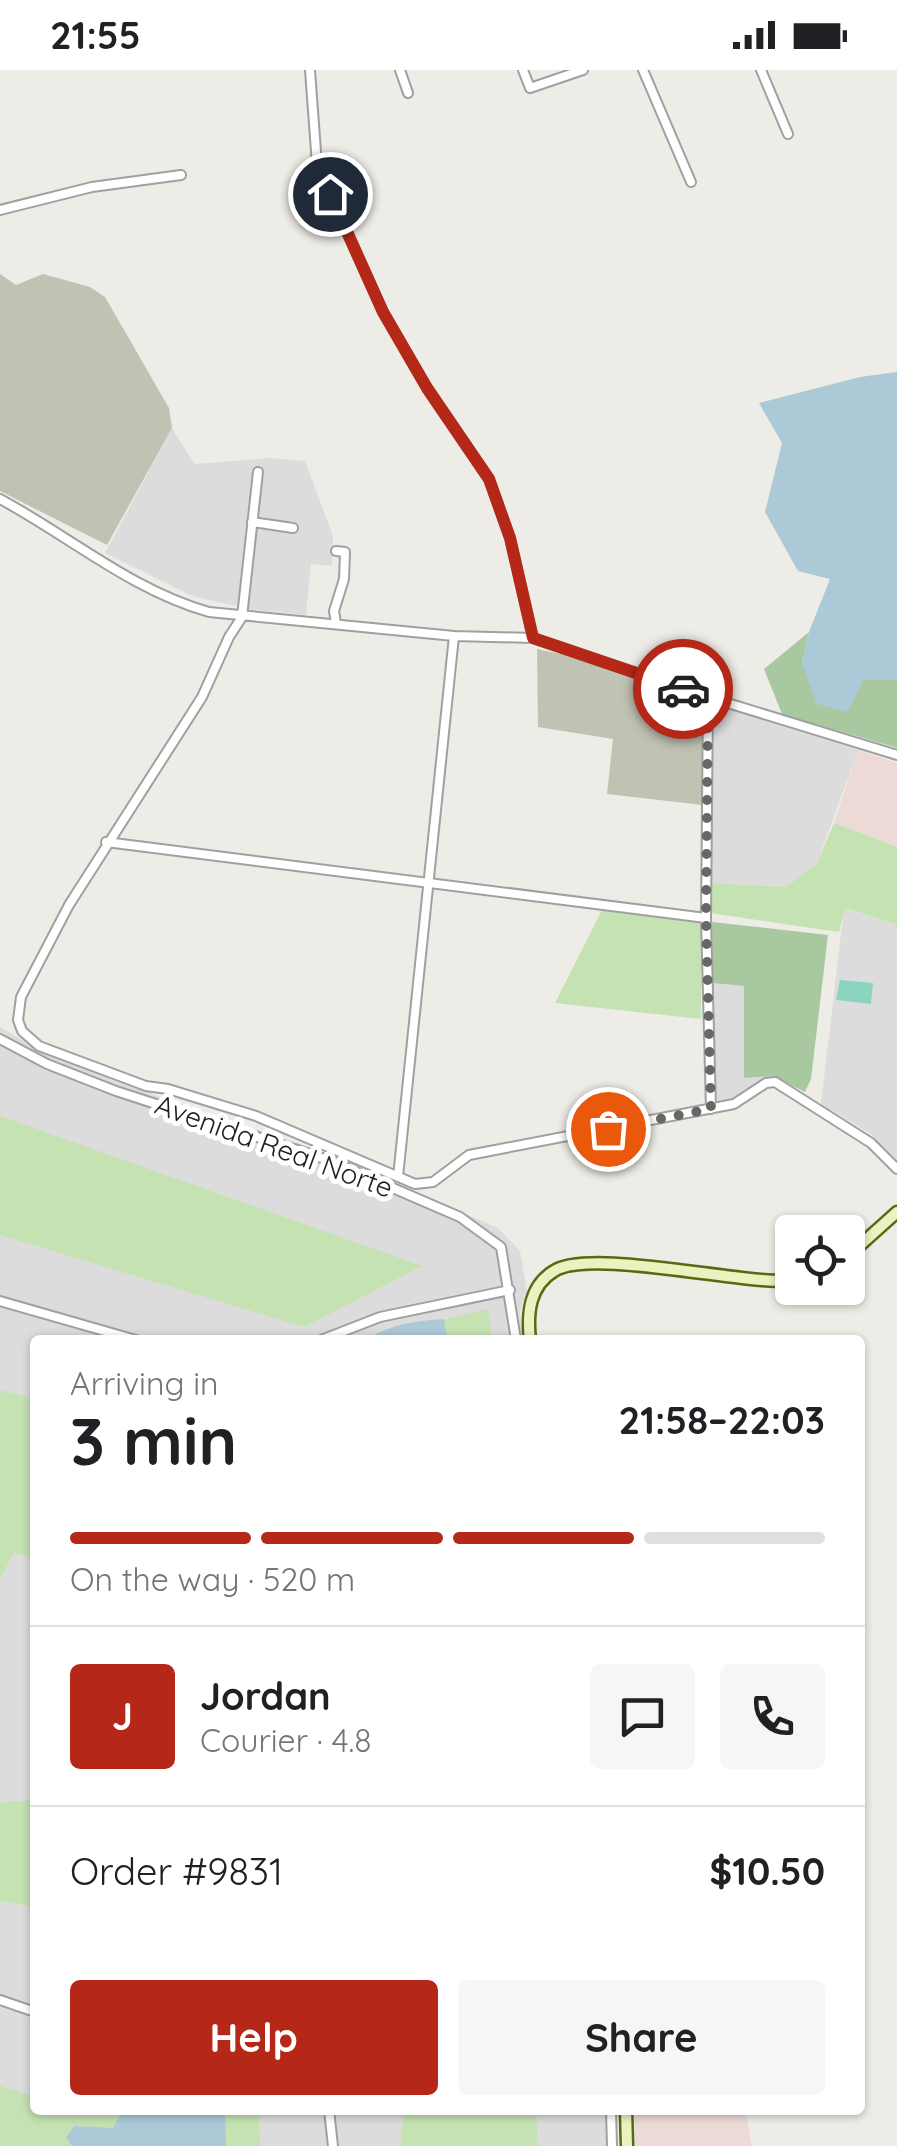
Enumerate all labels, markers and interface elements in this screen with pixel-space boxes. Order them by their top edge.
text: 21:55 [50,11,141,59]
pin [288,152,373,237]
icon: home [303,167,358,222]
courier [633,639,733,739]
icon: car [656,662,711,717]
street label: Avenida Real Norte [151,1086,398,1205]
pin [566,1087,651,1172]
icon: bag [581,1102,636,1157]
map controls [775,1215,865,1305]
button: locate [775,1215,865,1305]
text: Arriving in [70,1363,219,1403]
text: 21:58–22:03 [619,1396,825,1444]
text: 3 min [70,1400,237,1481]
text: On the way · 520 m [70,1559,355,1599]
button: chat [590,1664,695,1769]
button: phone [720,1664,825,1769]
text: Jordan [200,1672,331,1720]
text: J [112,1692,133,1740]
text: Courier · 4.8 [200,1720,372,1760]
text: Order #9831 [70,1847,283,1895]
text: $10.50 [710,1847,825,1895]
button: Help [70,1980,438,2095]
button: Share [458,1980,825,2095]

